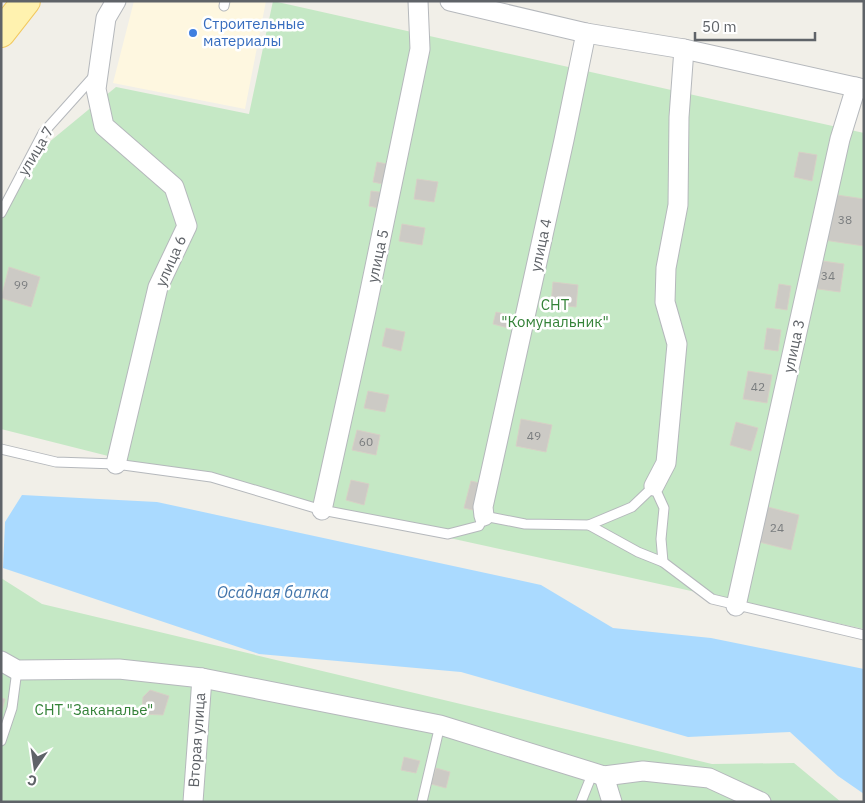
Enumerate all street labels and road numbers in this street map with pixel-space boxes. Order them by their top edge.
street label: улица 7 [13,123,58,179]
street label: улица 4 [526,216,555,273]
street label: улица 5 [363,227,392,284]
street label: улица 6 [151,232,190,289]
street label: улица 3 [779,317,808,374]
street label: Вторая улица [184,692,209,788]

